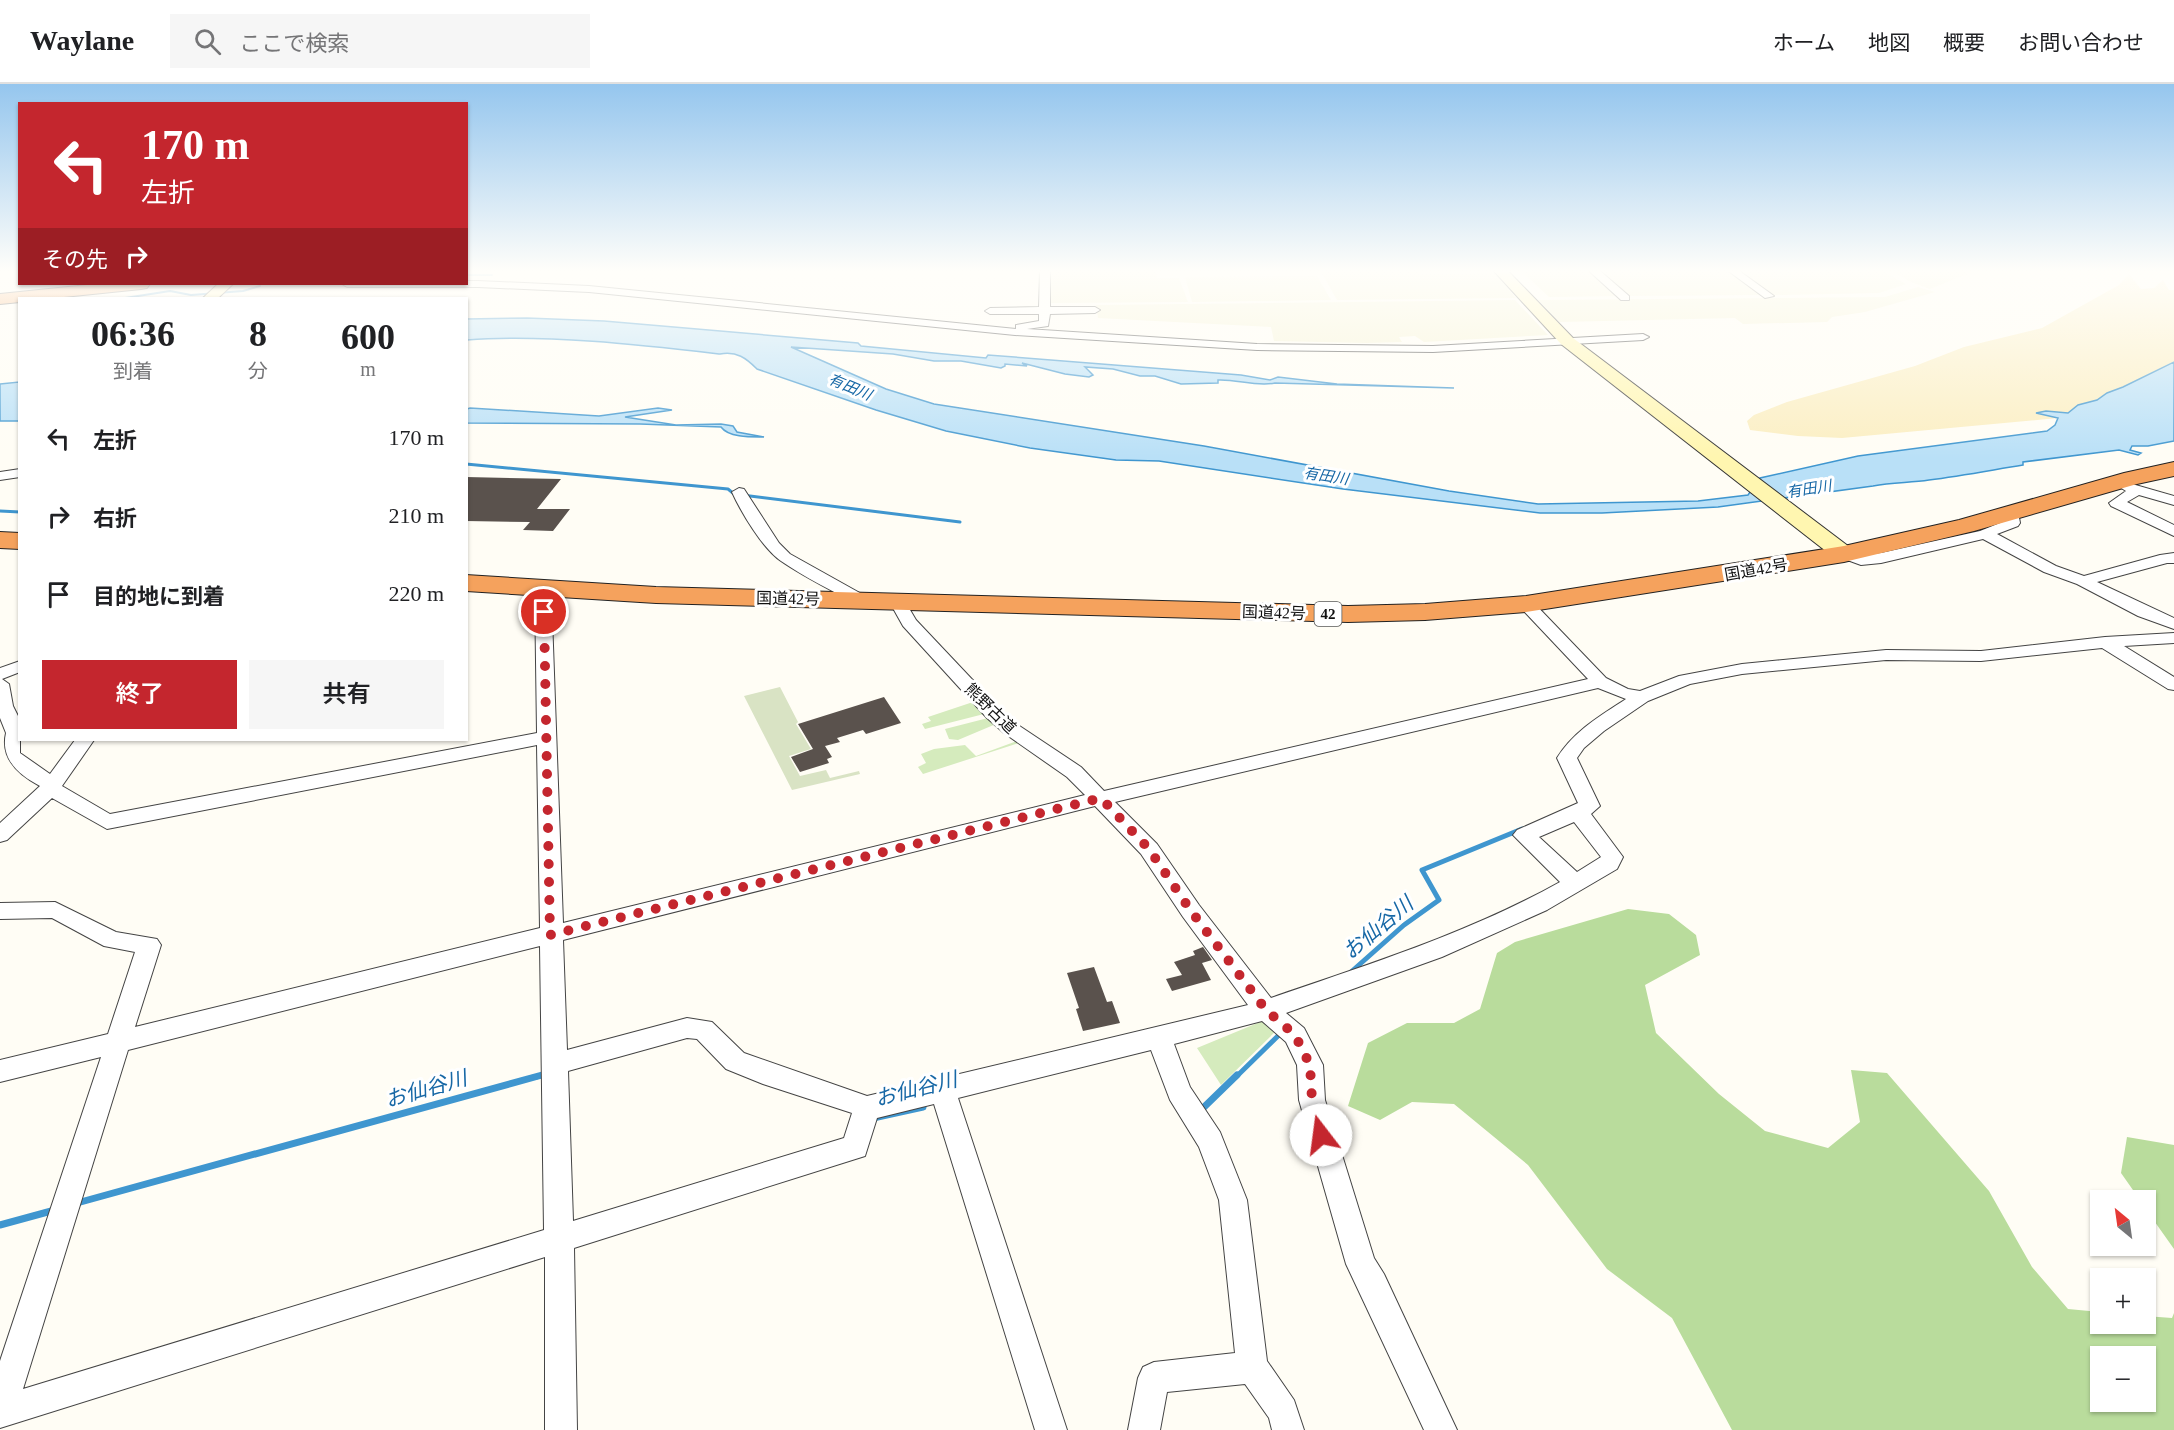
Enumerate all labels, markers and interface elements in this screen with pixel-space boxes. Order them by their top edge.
search box [170,14,590,68]
text: Waylane [30,25,134,56]
icon: search [191,25,224,58]
text: ここで検索 [239,31,349,56]
text: ホーム [1773,31,1835,55]
text: 地図 [1868,31,1910,55]
text: 概要 [1943,31,1985,55]
text: お問い合わせ [2018,31,2144,55]
text: 170 m [141,122,250,168]
icon: left [42,126,120,204]
text: 左折 [141,178,195,208]
icon: right [120,240,153,273]
text: その先 [42,247,108,272]
text: 06:36 [91,314,175,354]
text: 8 [249,314,267,354]
text: 600 [341,317,395,357]
text: m [360,358,376,380]
text: 到着 [113,360,153,382]
text: 分 [248,360,268,382]
water label: 有田川 [826,371,876,404]
icon: left [42,422,75,455]
text: 170 m [388,425,444,450]
text: 左折 [93,428,137,453]
water label: 有田川 [1303,465,1351,488]
water label: 有田川 [1786,477,1834,500]
icon: right [42,500,75,533]
text: 210 m [388,503,444,528]
text: 右折 [93,506,137,531]
street label: 国道42号 [1723,556,1789,583]
icon: arrive [42,578,75,611]
text: 220 m [388,581,444,606]
text: 目的地に到着 [93,584,225,609]
pin [518,586,569,637]
street label: 国道42号 [756,589,820,608]
icon: arrive [527,595,560,628]
road number: 42 [1314,602,1342,626]
street label: 国道42号 [1242,603,1306,622]
button: 終了 [42,660,237,729]
button: 共有 [249,660,444,729]
street label: 熊野古道 [962,680,1020,737]
water label: お仙谷川 [1338,891,1419,964]
water label: お仙谷川 [382,1065,472,1112]
water label: お仙谷川 [872,1067,962,1111]
position arrow [1289,1103,1353,1167]
north arrow [2090,1190,2156,1256]
map controls [2090,1190,2156,1412]
button: + [2090,1268,2156,1334]
button: − [2090,1346,2156,1412]

